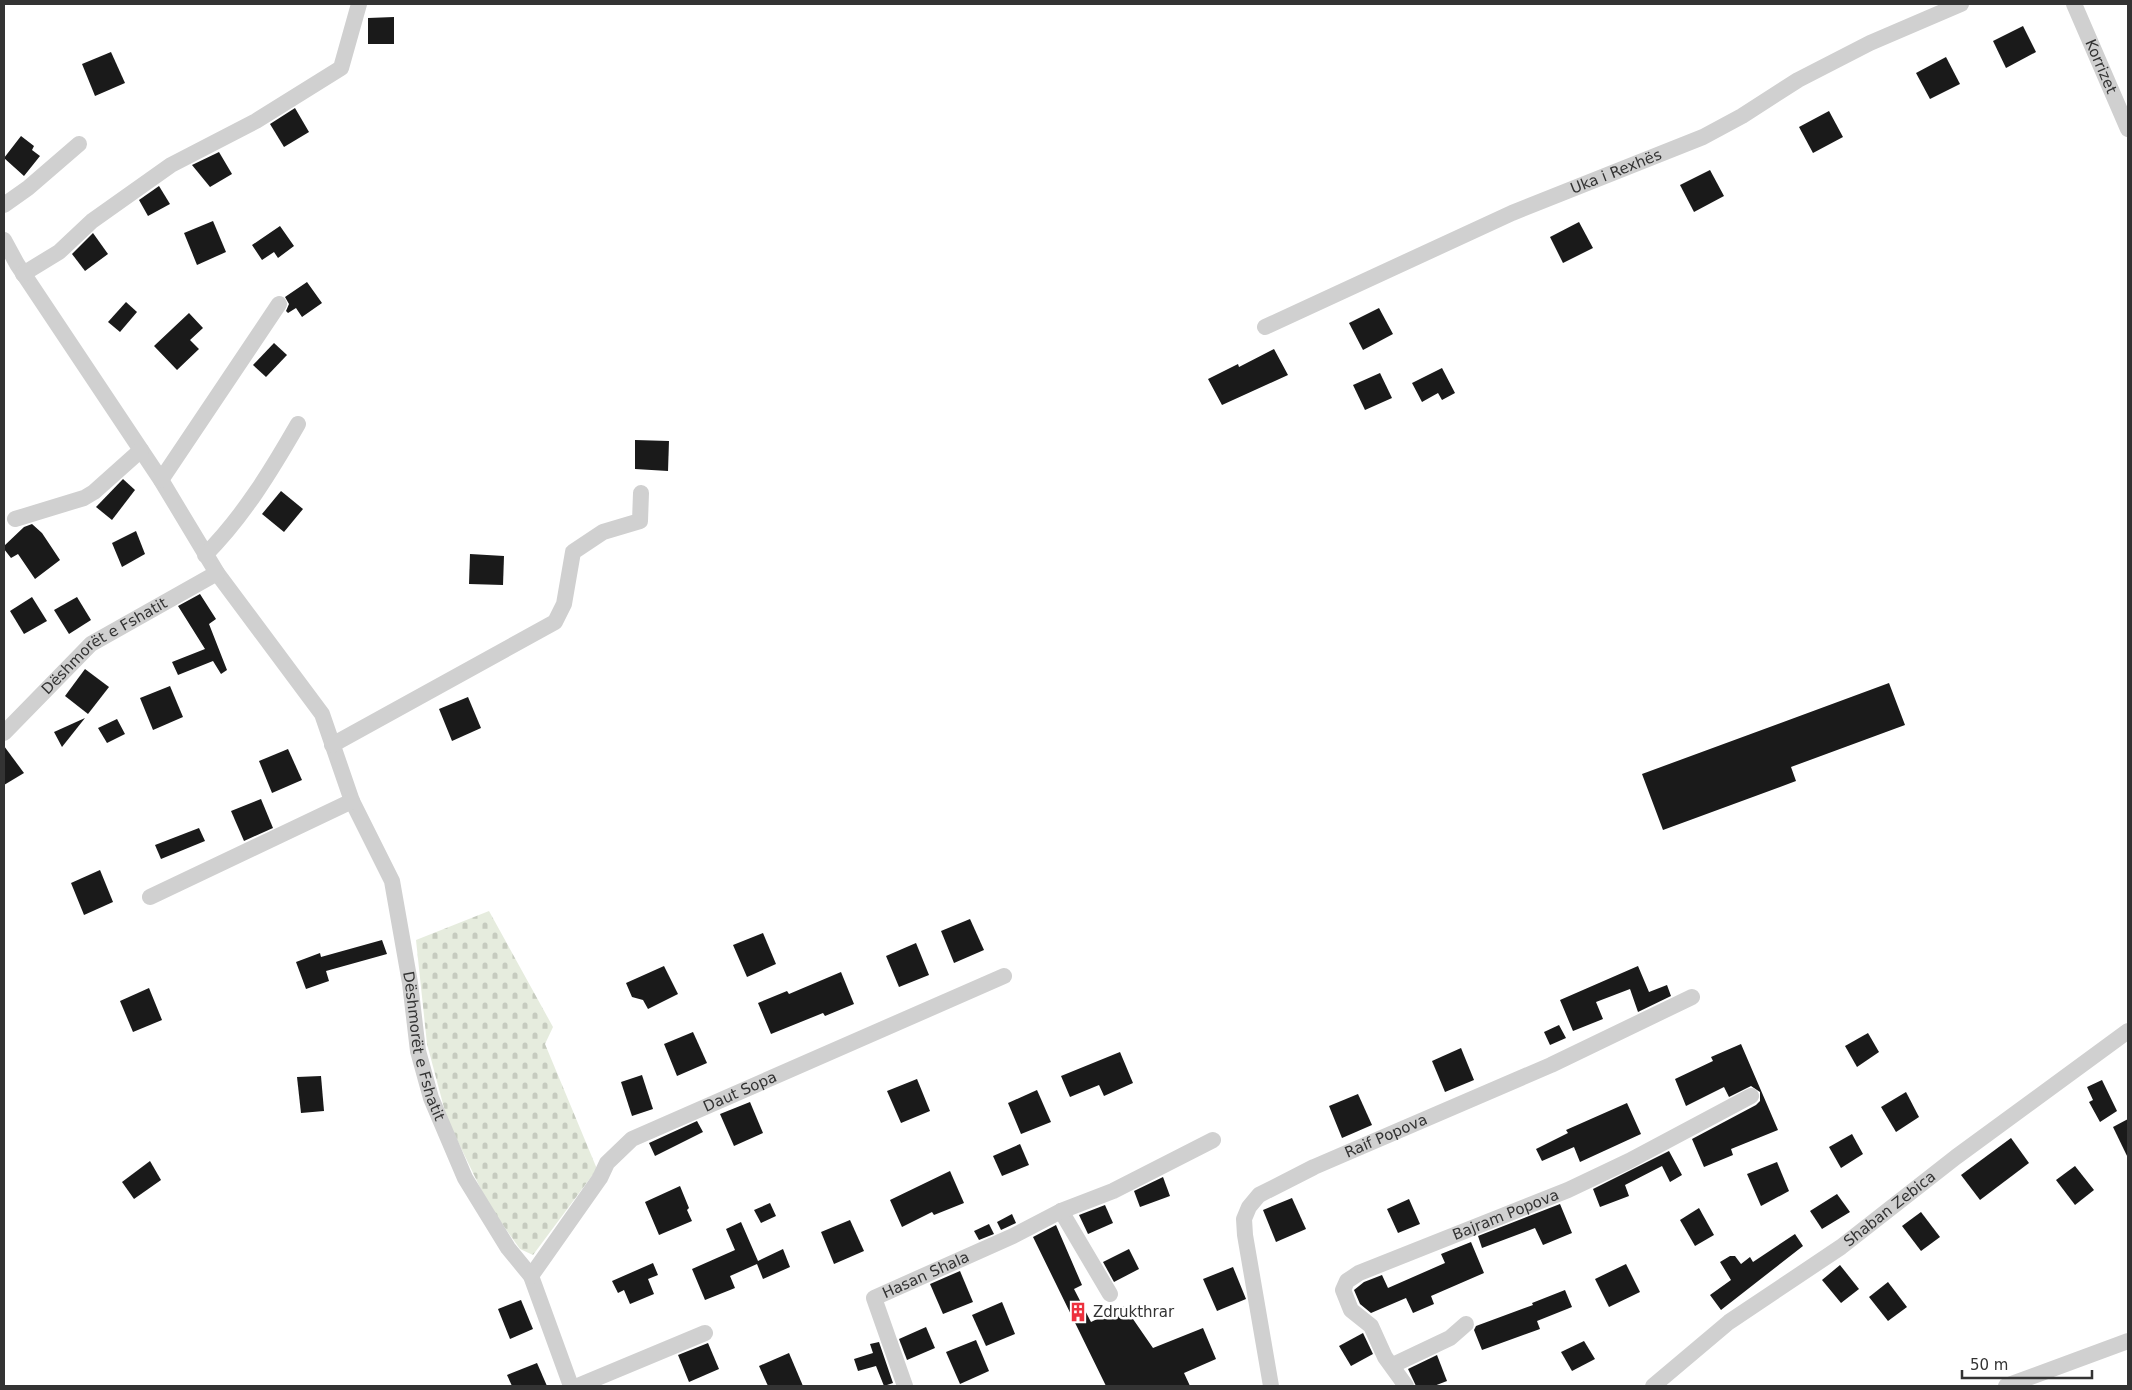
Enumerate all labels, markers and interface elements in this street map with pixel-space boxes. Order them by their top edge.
street label: Korrizet [2081,36,2121,97]
street label: Uka i Rexhës [1568,145,1664,198]
street label: Dëshmorët e Fshatit [38,594,170,698]
street label: Dëshmorët e Fshatit [399,970,449,1124]
street label: Daut Sopa [701,1068,780,1116]
street label: Raif Popova [1342,1110,1430,1162]
street label: Shaban Zebica [1840,1167,1939,1250]
street label: Bajram Popova [1450,1186,1561,1244]
street label: Hasan Shala [879,1248,972,1302]
building icon: Zdrukthrar [1067,1301,1089,1323]
place label: Zdrukthrar [1093,1303,1175,1321]
scale bar [1962,1348,2092,1380]
text: 50 m [1970,1356,2008,1374]

